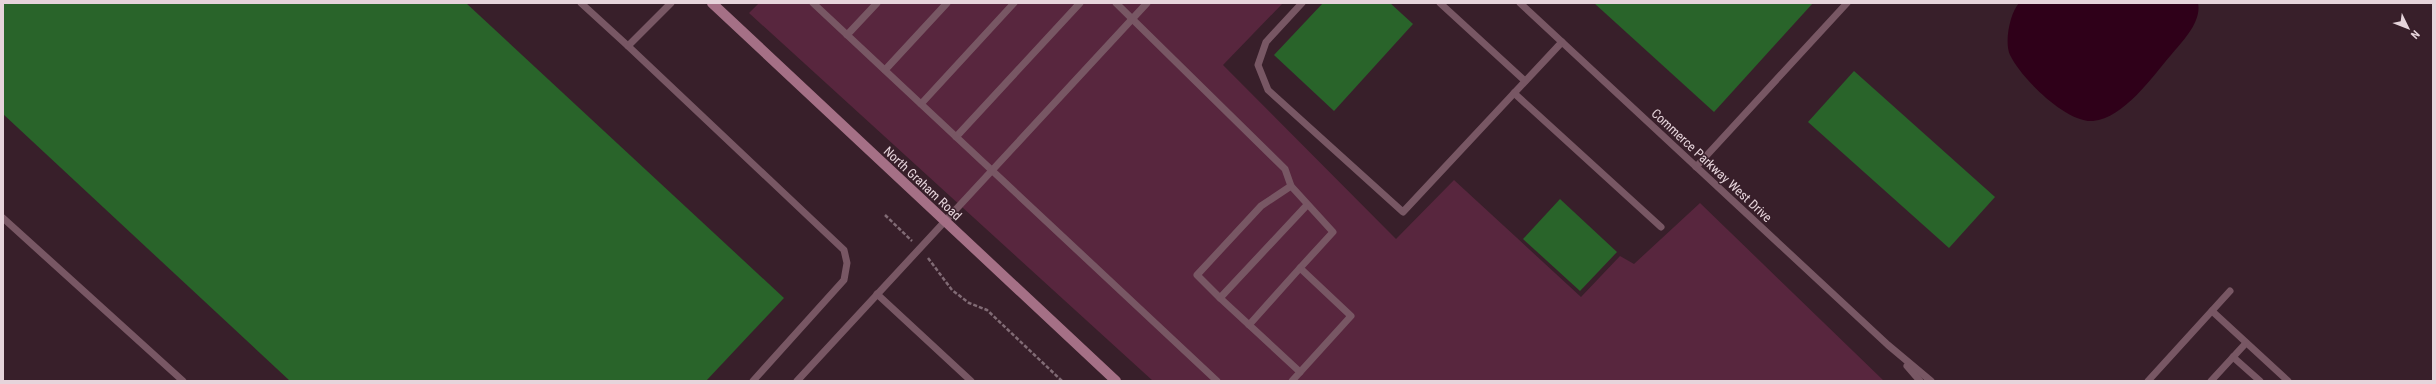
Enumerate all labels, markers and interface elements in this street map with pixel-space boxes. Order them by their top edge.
north arrow [2388,8,2428,48]
text: N [2408,28,2422,42]
street label: Commerce Parkway West Drive [1648,106,1775,225]
street label: North Graham Road [881,143,965,223]

